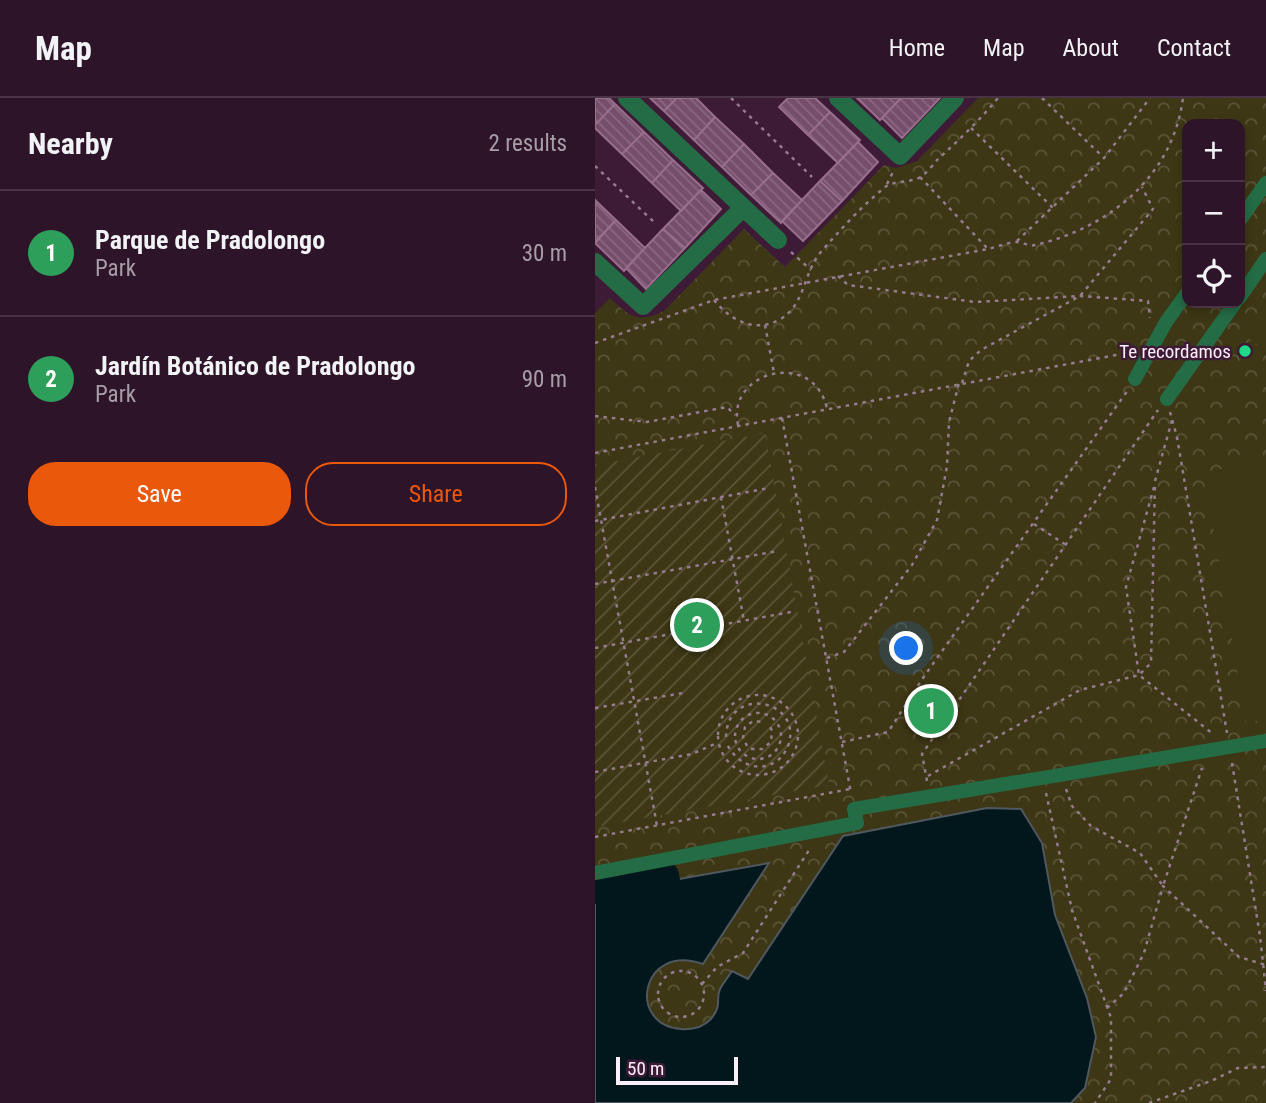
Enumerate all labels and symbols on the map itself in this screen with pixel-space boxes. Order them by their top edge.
place label: Te recordamos [1119,340,1231,363]
marker: Te recordamos [1237,343,1253,359]
pin: 2 [674,599,720,651]
your location [889,631,923,665]
pin: 1 [908,685,954,737]
scale bar [616,1054,739,1086]

